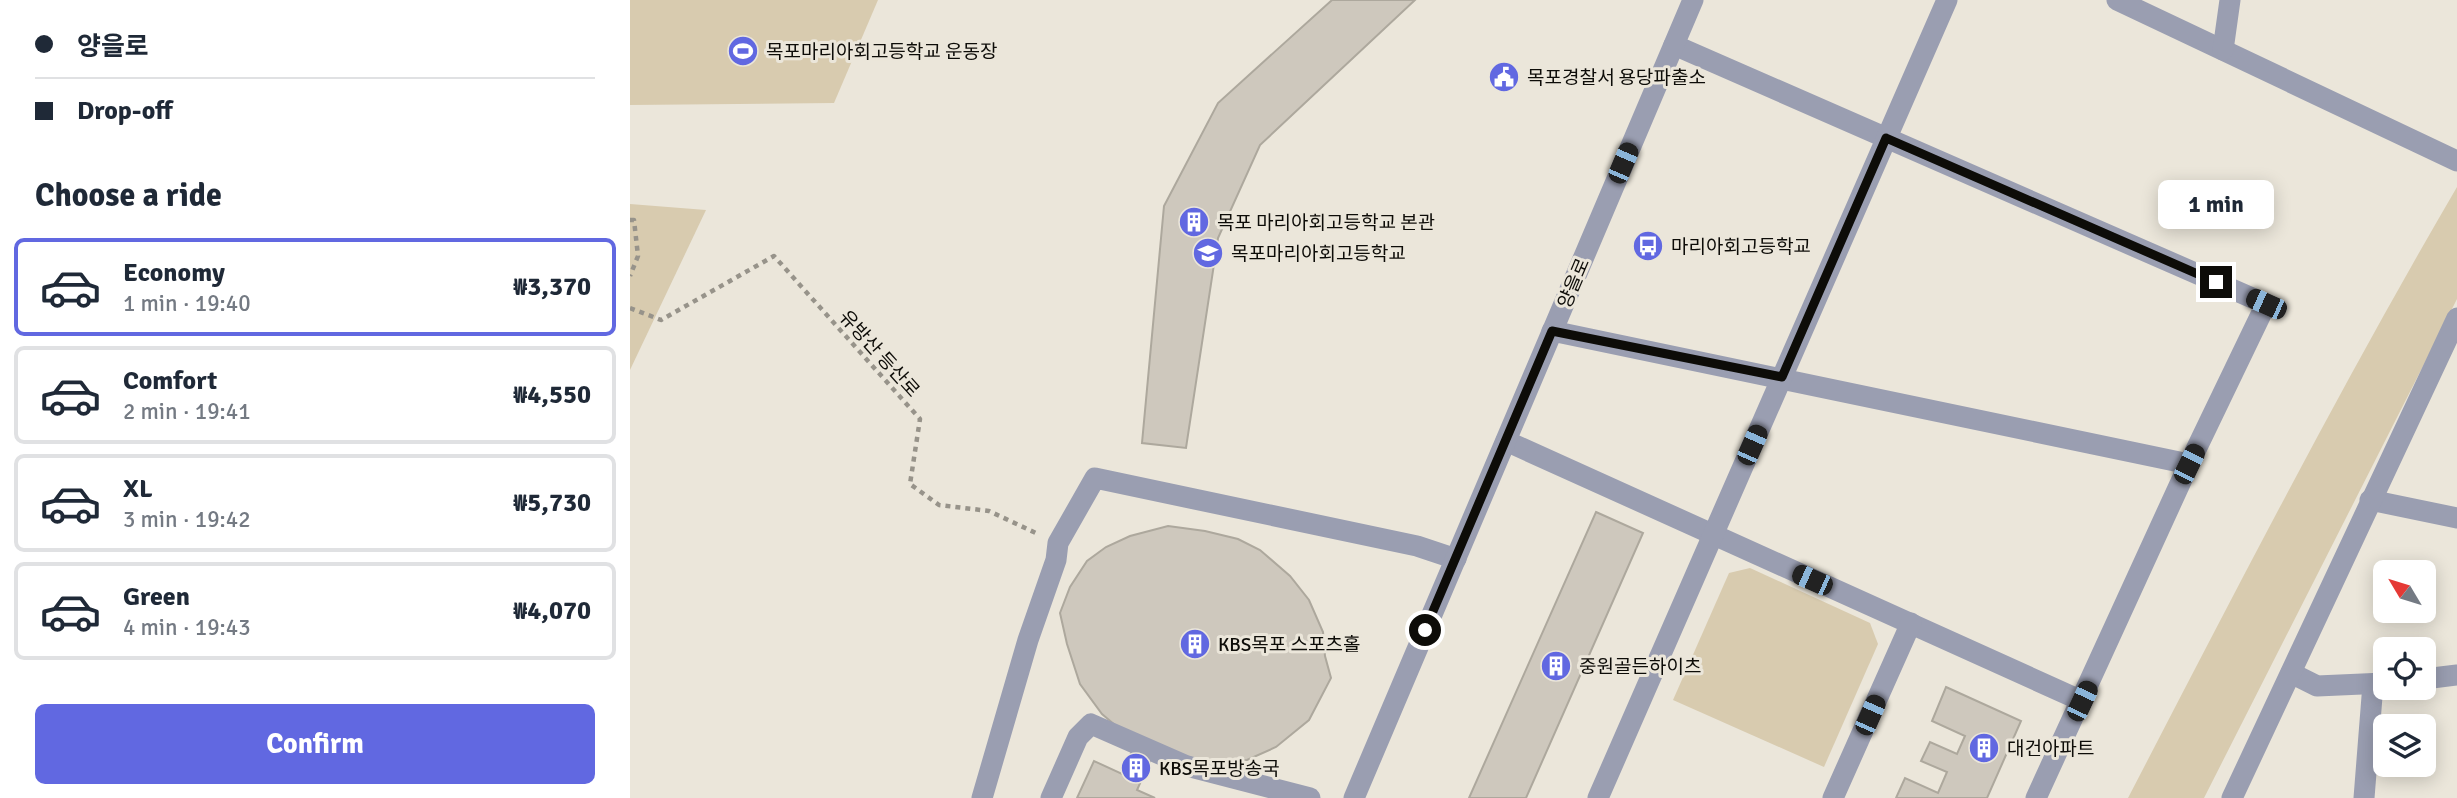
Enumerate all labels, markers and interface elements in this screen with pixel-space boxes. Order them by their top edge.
text: 양을로 [77,31,149,63]
sports icon: 목포마리아회고등학교 운동장 [726,34,760,68]
place label: 목포마리아회고등학교 운동장 [766,40,997,64]
public building icon: 목포경찰서 용당파출소 [1487,60,1521,94]
place label: 목포경찰서 용당파출소 [1527,66,1706,90]
text: Drop-off [77,95,173,127]
car [1606,140,1641,186]
text: Choose a ride [35,176,222,215]
callout: 1 min [2158,180,2274,230]
text: 1 min [2188,190,2244,219]
building icon: 목포 마리아회고등학교 본관 [1177,205,1211,239]
place label: 목포 마리아회고등학교 본관 [1217,211,1435,235]
bus stop icon: 마리아회고등학교 [1631,229,1665,263]
place label: 마리아회고등학교 [1671,235,1811,259]
school or university icon: 목포마리아회고등학교 [1191,236,1225,270]
place label: 목포마리아회고등학교 [1231,242,1406,266]
street label: 양을로 [1553,255,1595,312]
icon: car [39,256,102,319]
text: Economy [123,257,225,289]
route end [2200,266,2232,298]
text: ₩3,370 [513,271,591,303]
car [2243,286,2290,322]
text: 1 min · 19:40 [123,289,251,318]
street label: 유방산 등산로 [834,305,925,402]
icon: car [39,364,102,427]
text: Comfort [123,365,217,397]
text: ₩4,550 [513,379,591,411]
text: 2 min · 19:41 [123,397,251,426]
car [1734,422,1771,468]
car [2171,441,2208,487]
icon: car [39,472,102,535]
text: XL [123,473,153,505]
text: ₩5,730 [513,487,591,519]
text: 3 min · 19:42 [123,505,251,534]
north arrow [2373,560,2436,623]
map controls [2373,560,2436,777]
car [1789,562,1836,598]
icon: car [39,580,102,643]
text: Green [123,581,190,613]
text: ₩4,070 [513,595,591,627]
text: 4 min · 19:43 [123,613,251,642]
route start [1409,614,1441,646]
building icon: KBS목포 스포츠홀 [1178,627,1212,661]
place label: KBS목포 스포츠홀 [1218,633,1360,657]
button: locate [2373,637,2436,700]
building icon: 중원골든하이츠 [1539,649,1573,683]
place label: 중원골든하이츠 [1579,655,1701,679]
car [2064,678,2101,724]
car [1852,692,1889,738]
button: Confirm [35,704,595,784]
button: layers [2373,714,2436,777]
building icon: 대건아파트 [1967,731,2001,765]
place label: 대건아파트 [2007,737,2094,761]
building icon: KBS목포방송국 [1119,751,1153,785]
place label: KBS목포방송국 [1159,757,1280,781]

